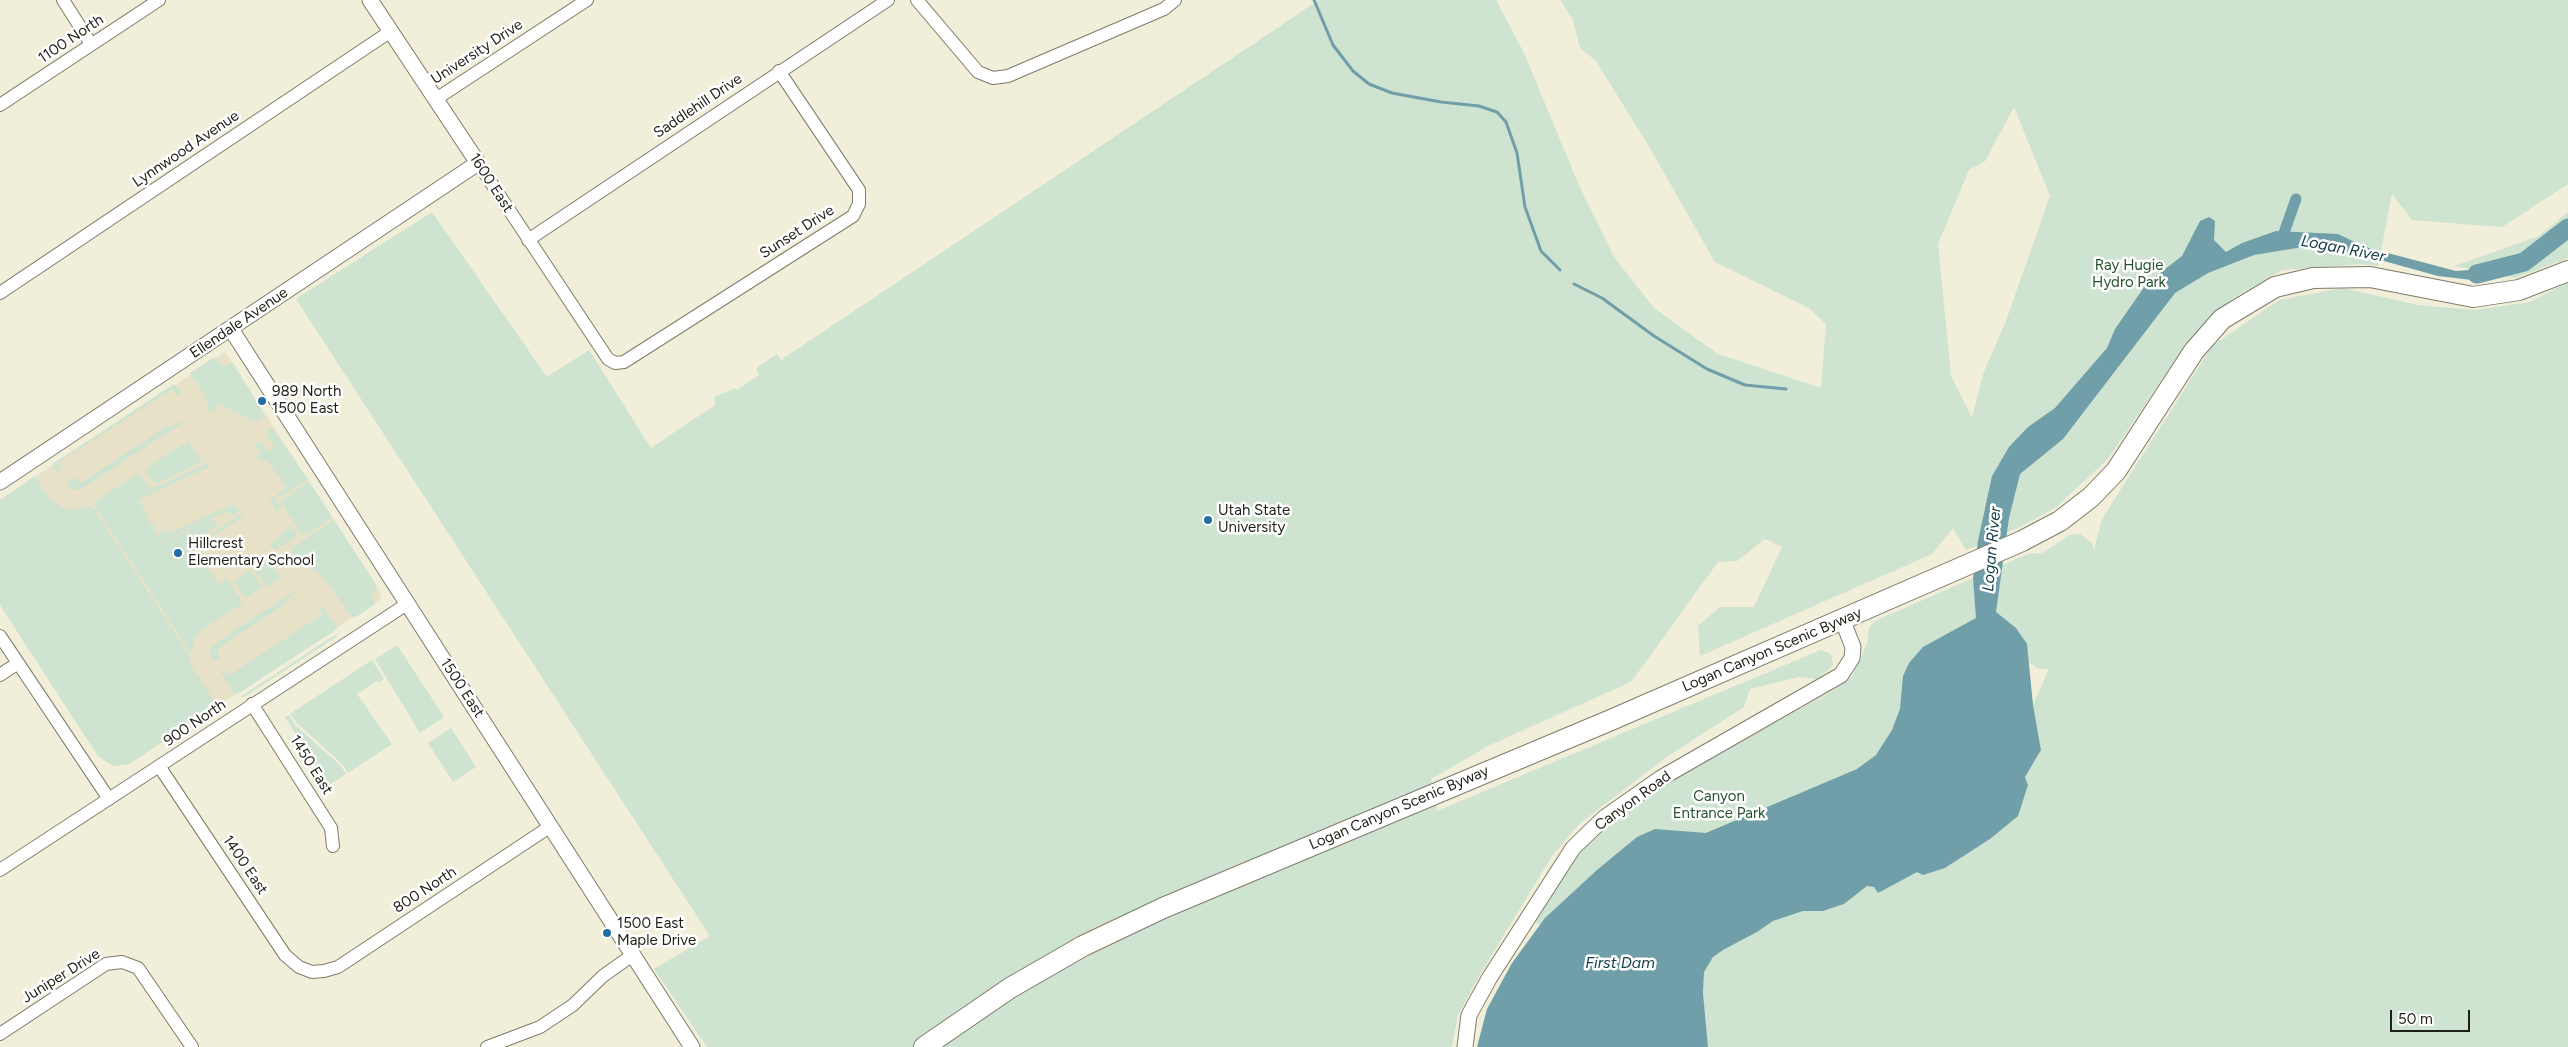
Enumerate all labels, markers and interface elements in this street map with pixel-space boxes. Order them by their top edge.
street label: 1100 North [35,11,107,67]
street label: University Drive [428,16,526,88]
street label: Saddlehill Drive [650,70,746,142]
street label: Lynnwood Avenue [129,107,243,191]
street label: 1600 East [465,150,517,216]
street label: Sunset Drive [756,201,838,263]
water label: Logan River [2299,231,2387,267]
park label: Ray Hugie Hydro Park [2092,257,2166,292]
street label: Ellendale Avenue [187,284,291,362]
place label: 989 North 1500 East [272,383,341,418]
marker: 989 North 1500 East [256,395,268,407]
place label: Utah State University [1218,502,1290,537]
water label: Logan River [1979,506,2005,592]
marker: Utah State University [1202,514,1214,526]
place label: Hillcrest Elementary School [188,535,314,570]
marker: Hillcrest Elementary School [172,547,184,559]
street label: Logan Canyon Scenic Byway [1679,604,1865,696]
street label: 1500 East [436,655,488,721]
street label: 900 North [161,696,229,750]
street label: 1450 East [286,732,336,798]
street label: Logan Canyon Scenic Byway [1306,762,1492,854]
street label: Canyon Road [1591,767,1675,835]
park label: Canyon Entrance Park [1673,788,1765,823]
street label: 1400 East [219,832,271,898]
street label: 800 North [390,863,460,917]
place label: 1500 East Maple Drive [617,915,696,950]
marker: 1500 East Maple Drive [601,927,613,939]
street label: Juniper Drive [19,945,103,1007]
water label: First Dam [1585,953,1655,973]
scale bar [2393,1000,2473,1032]
text: 50 m [2398,1010,2433,1028]

